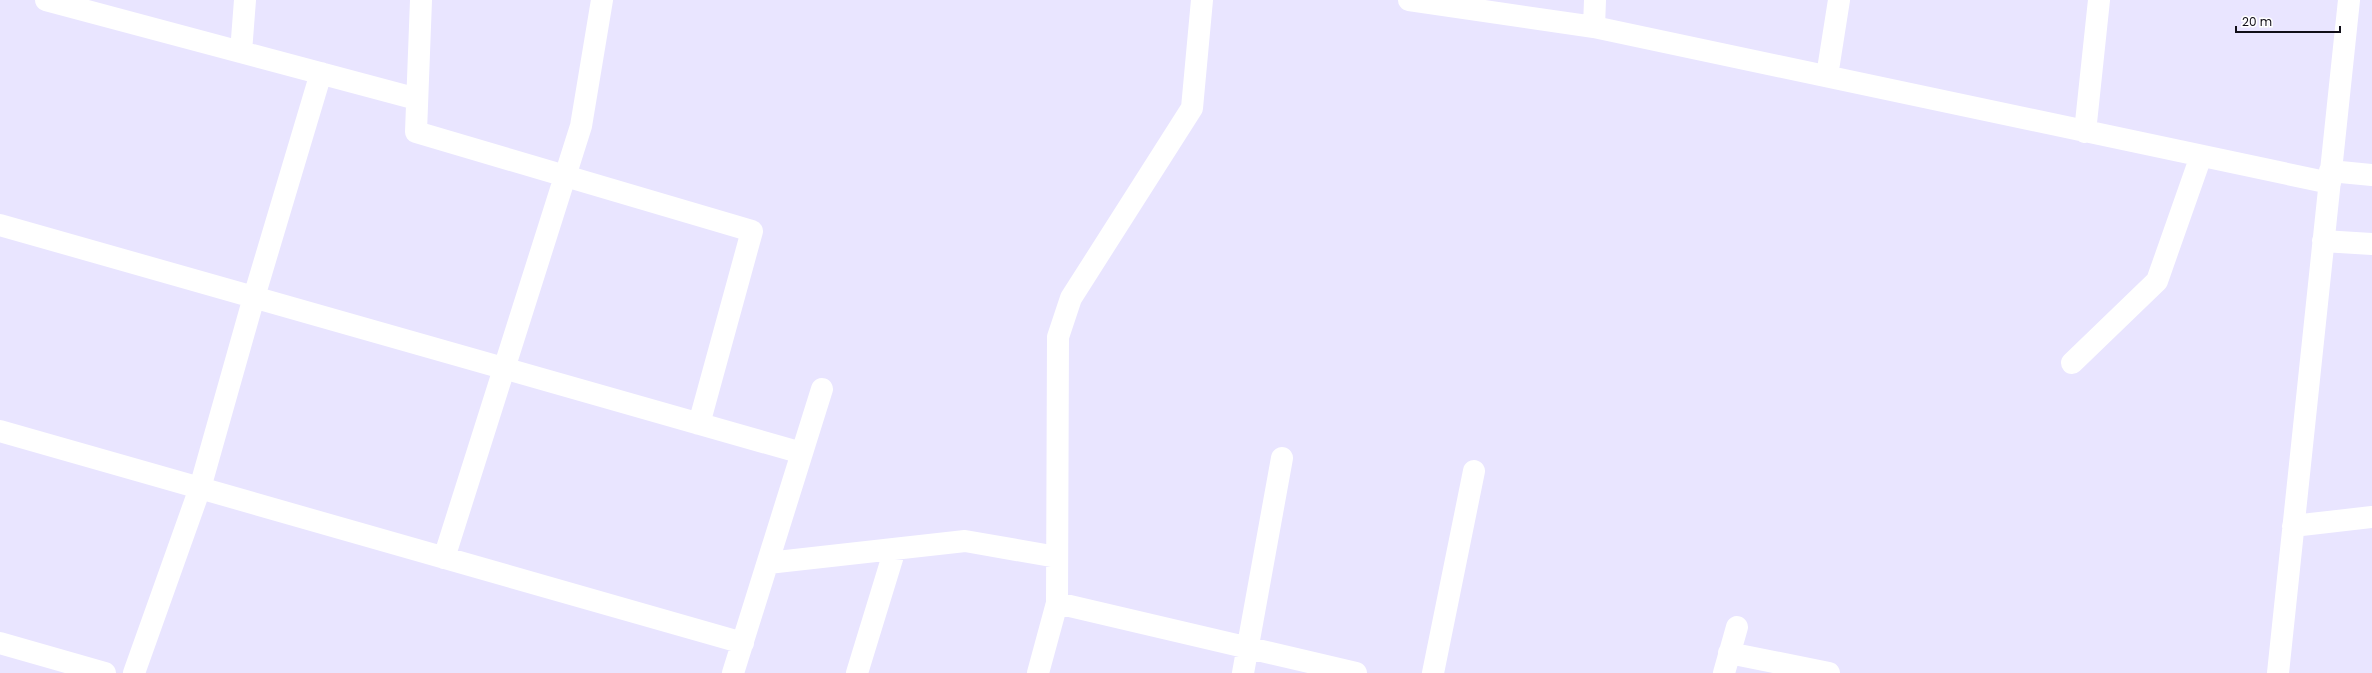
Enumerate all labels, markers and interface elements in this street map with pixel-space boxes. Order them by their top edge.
scale bar [2236,8,2340,34]
text: 20 m [2242,13,2272,30]

